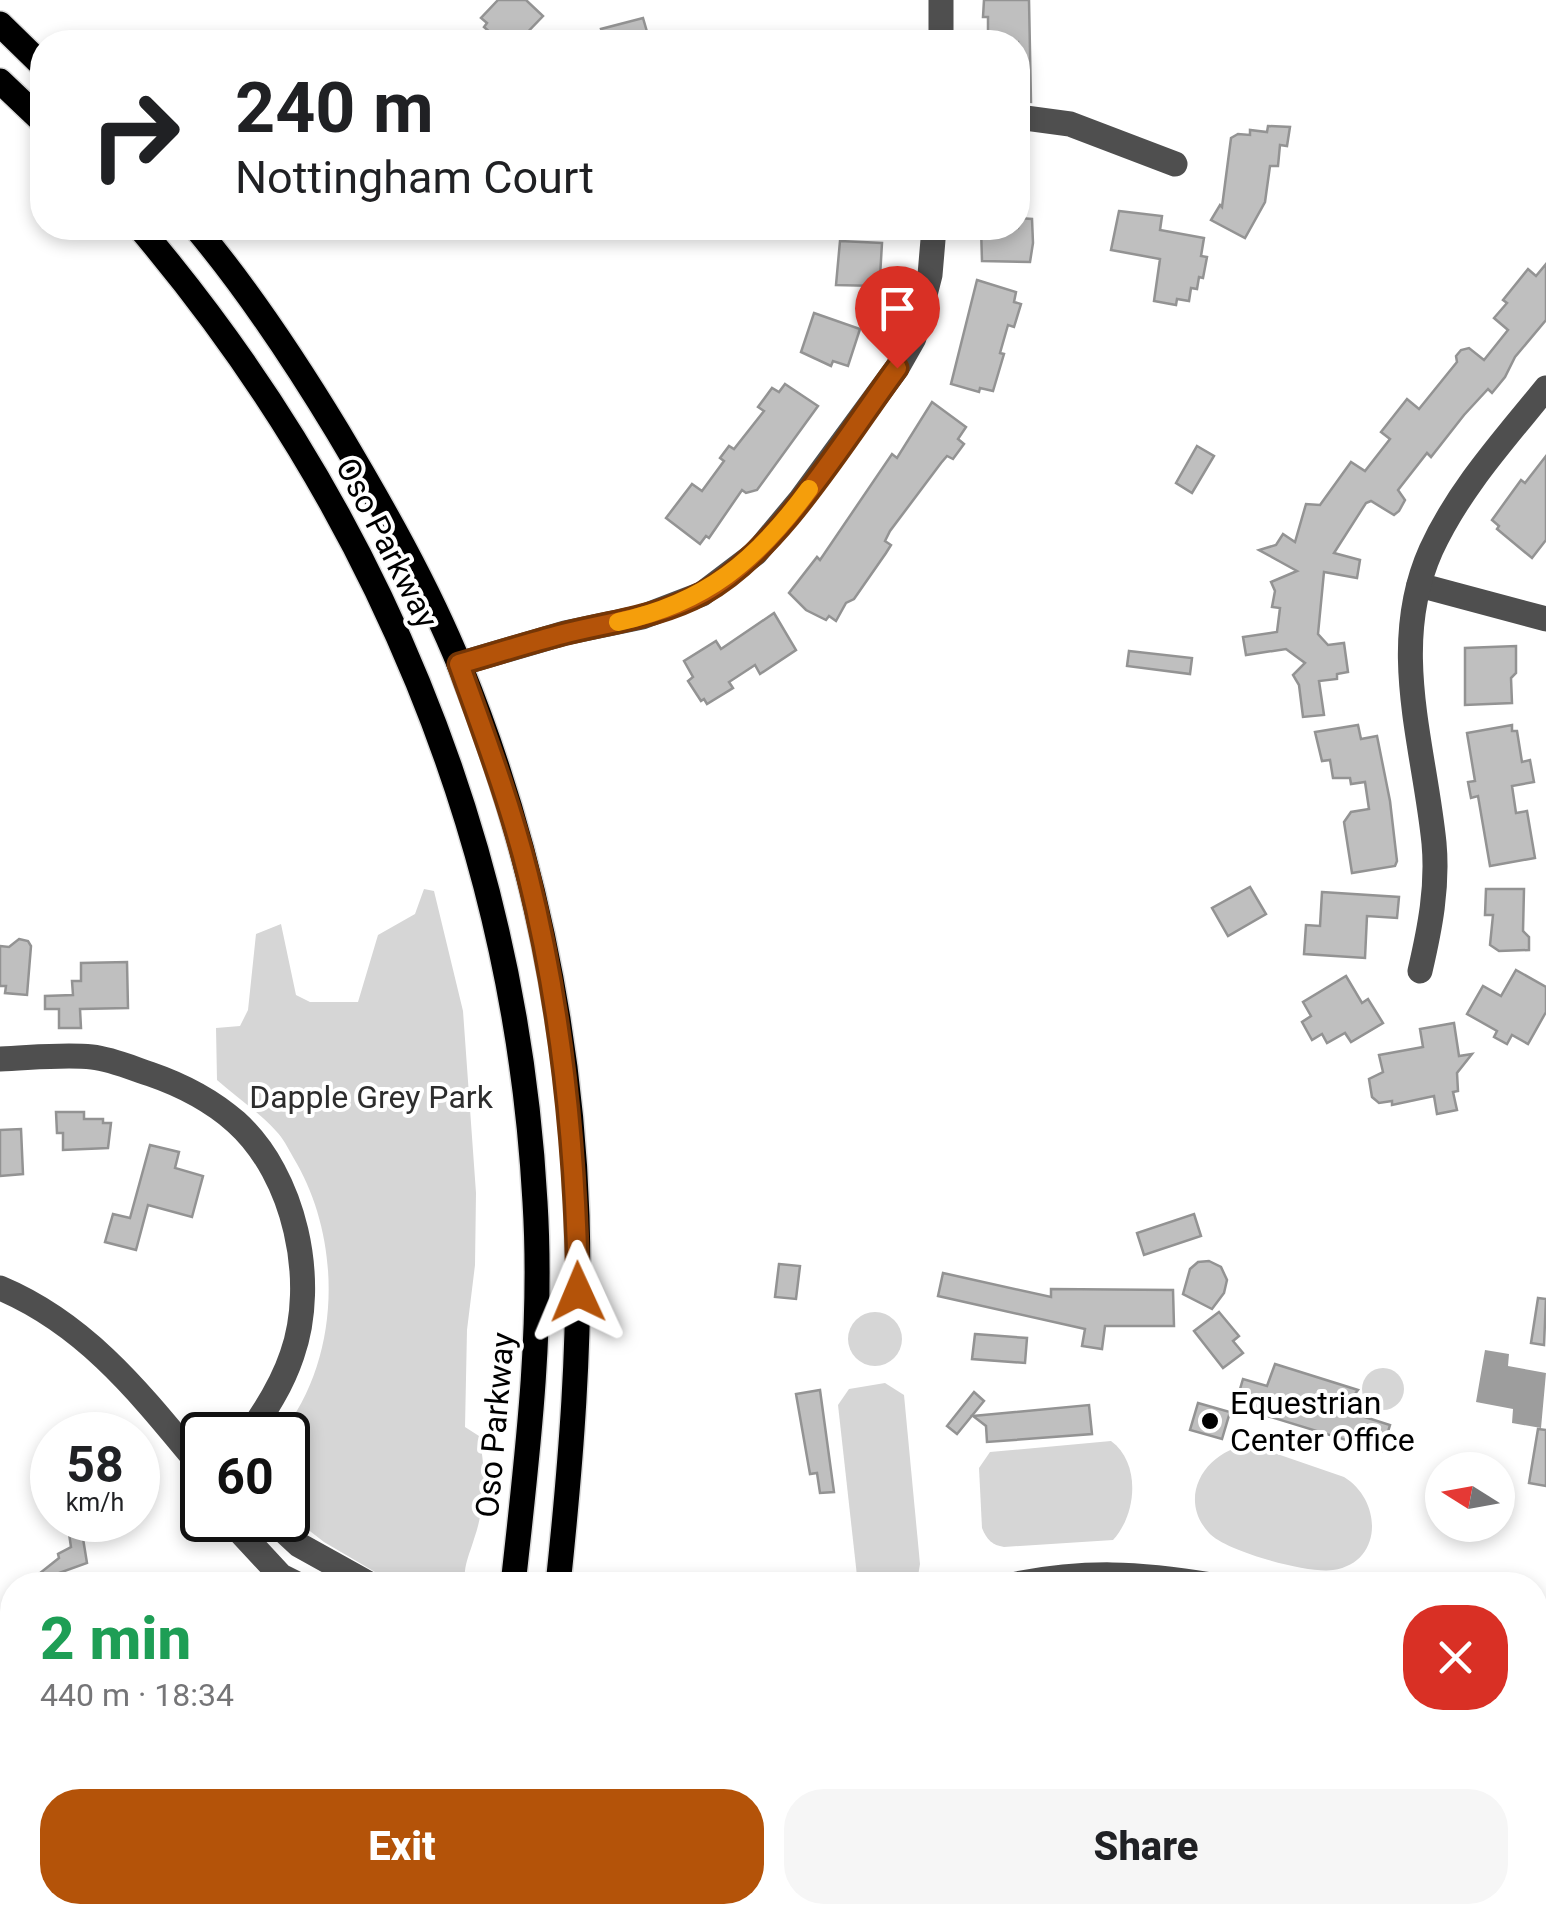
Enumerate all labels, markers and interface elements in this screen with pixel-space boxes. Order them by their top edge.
text: 240 m [235,67,434,149]
icon: right [70,70,200,200]
text: Nottingham Court [235,151,594,204]
pin [855,266,940,369]
icon: arrive [870,281,925,336]
street label: Oso Parkway [328,452,446,634]
park label: Dapple Grey Park [249,1078,494,1116]
position arrow [526,1240,630,1344]
street label: Oso Parkway [468,1331,522,1519]
place label: Equestrian Center Office [1230,1384,1415,1459]
marker: Equestrian Center Office [1199,1410,1221,1432]
speed limit sign: 60 [180,1412,310,1542]
text: 58 [66,1436,124,1494]
north arrow [1425,1452,1515,1542]
map controls [1425,1452,1515,1542]
text: km/h [66,1488,124,1517]
text: 2 min [40,1603,191,1674]
button: close [1403,1605,1508,1710]
text: 440 m · 18:34 [40,1676,234,1714]
button: Exit [40,1789,764,1904]
button: Share [784,1789,1508,1904]

